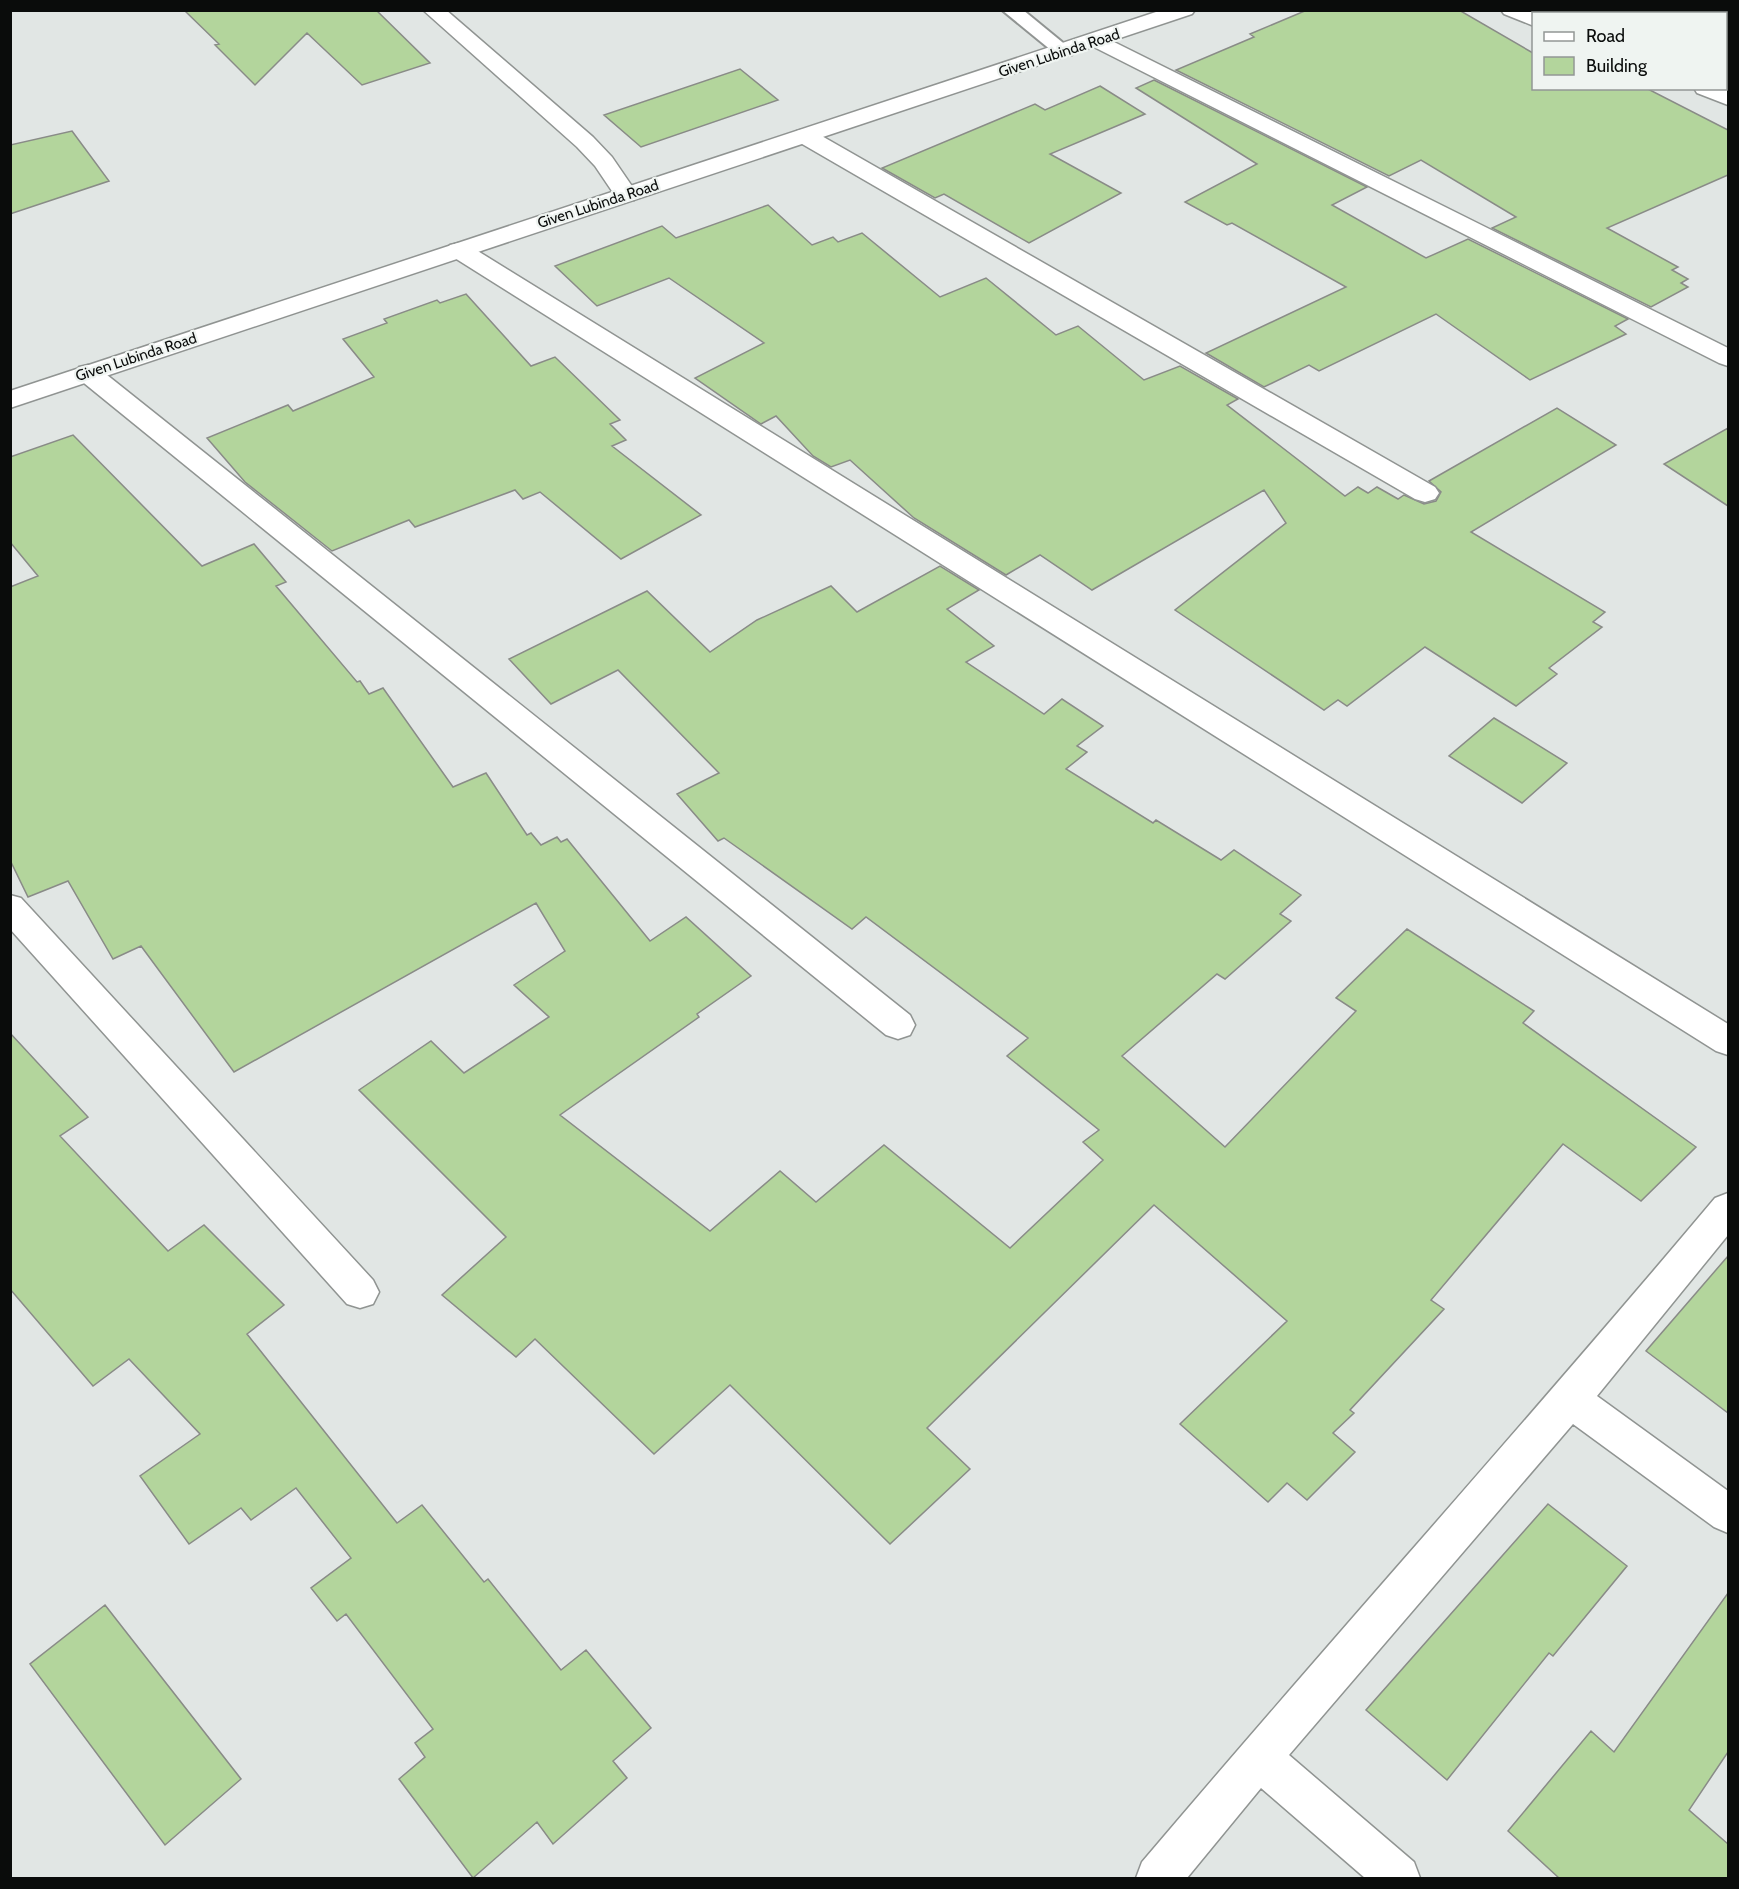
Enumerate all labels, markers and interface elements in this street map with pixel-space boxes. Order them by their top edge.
legend [1532,12,1727,90]
street label: Given Lubinda Road [996,25,1122,81]
text: Road [1586,25,1625,47]
text: Building [1586,55,1648,77]
street label: Given Lubinda Road [535,176,661,232]
street label: Given Lubinda Road [73,329,199,385]

